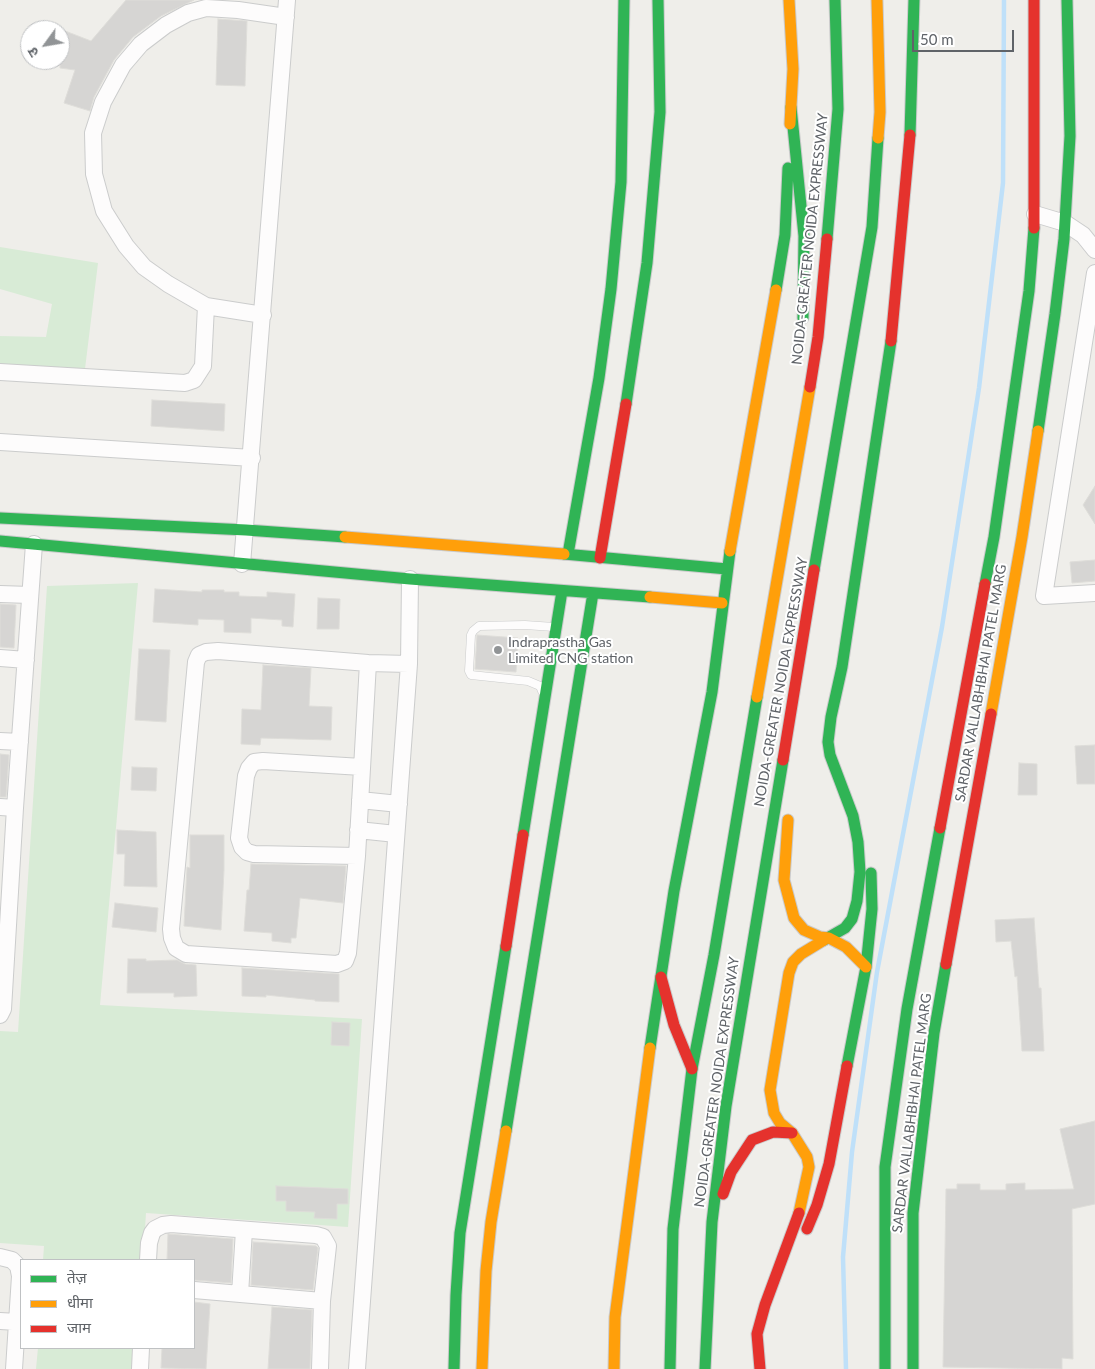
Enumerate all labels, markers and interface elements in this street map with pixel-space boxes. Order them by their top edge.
north arrow [20,20,70,70]
scale bar [915,20,1018,52]
text: 50 m [920,30,954,48]
text: उ [23,45,42,61]
street label: NOIDA-GREATER NOIDA EXPRESSWAY [788,112,832,366]
street label: NOIDA-GREATER NOIDA EXPRESSWAY [751,556,811,808]
street label: SARDAR VALLABHBHAI PATEL MARG [952,563,1010,803]
place label: Indraprastha Gas Limited CNG station [508,634,633,666]
marker: Indraprastha Gas Limited CNG station [492,644,504,656]
street label: NOIDA-GREATER NOIDA EXPRESSWAY [691,956,743,1208]
street label: SARDAR VALLABHBHAI PATEL MARG [889,992,935,1234]
legend [20,1259,195,1349]
text: तेज़ [67,1268,87,1286]
text: धीमा [67,1293,93,1311]
text: जाम [67,1318,91,1336]

